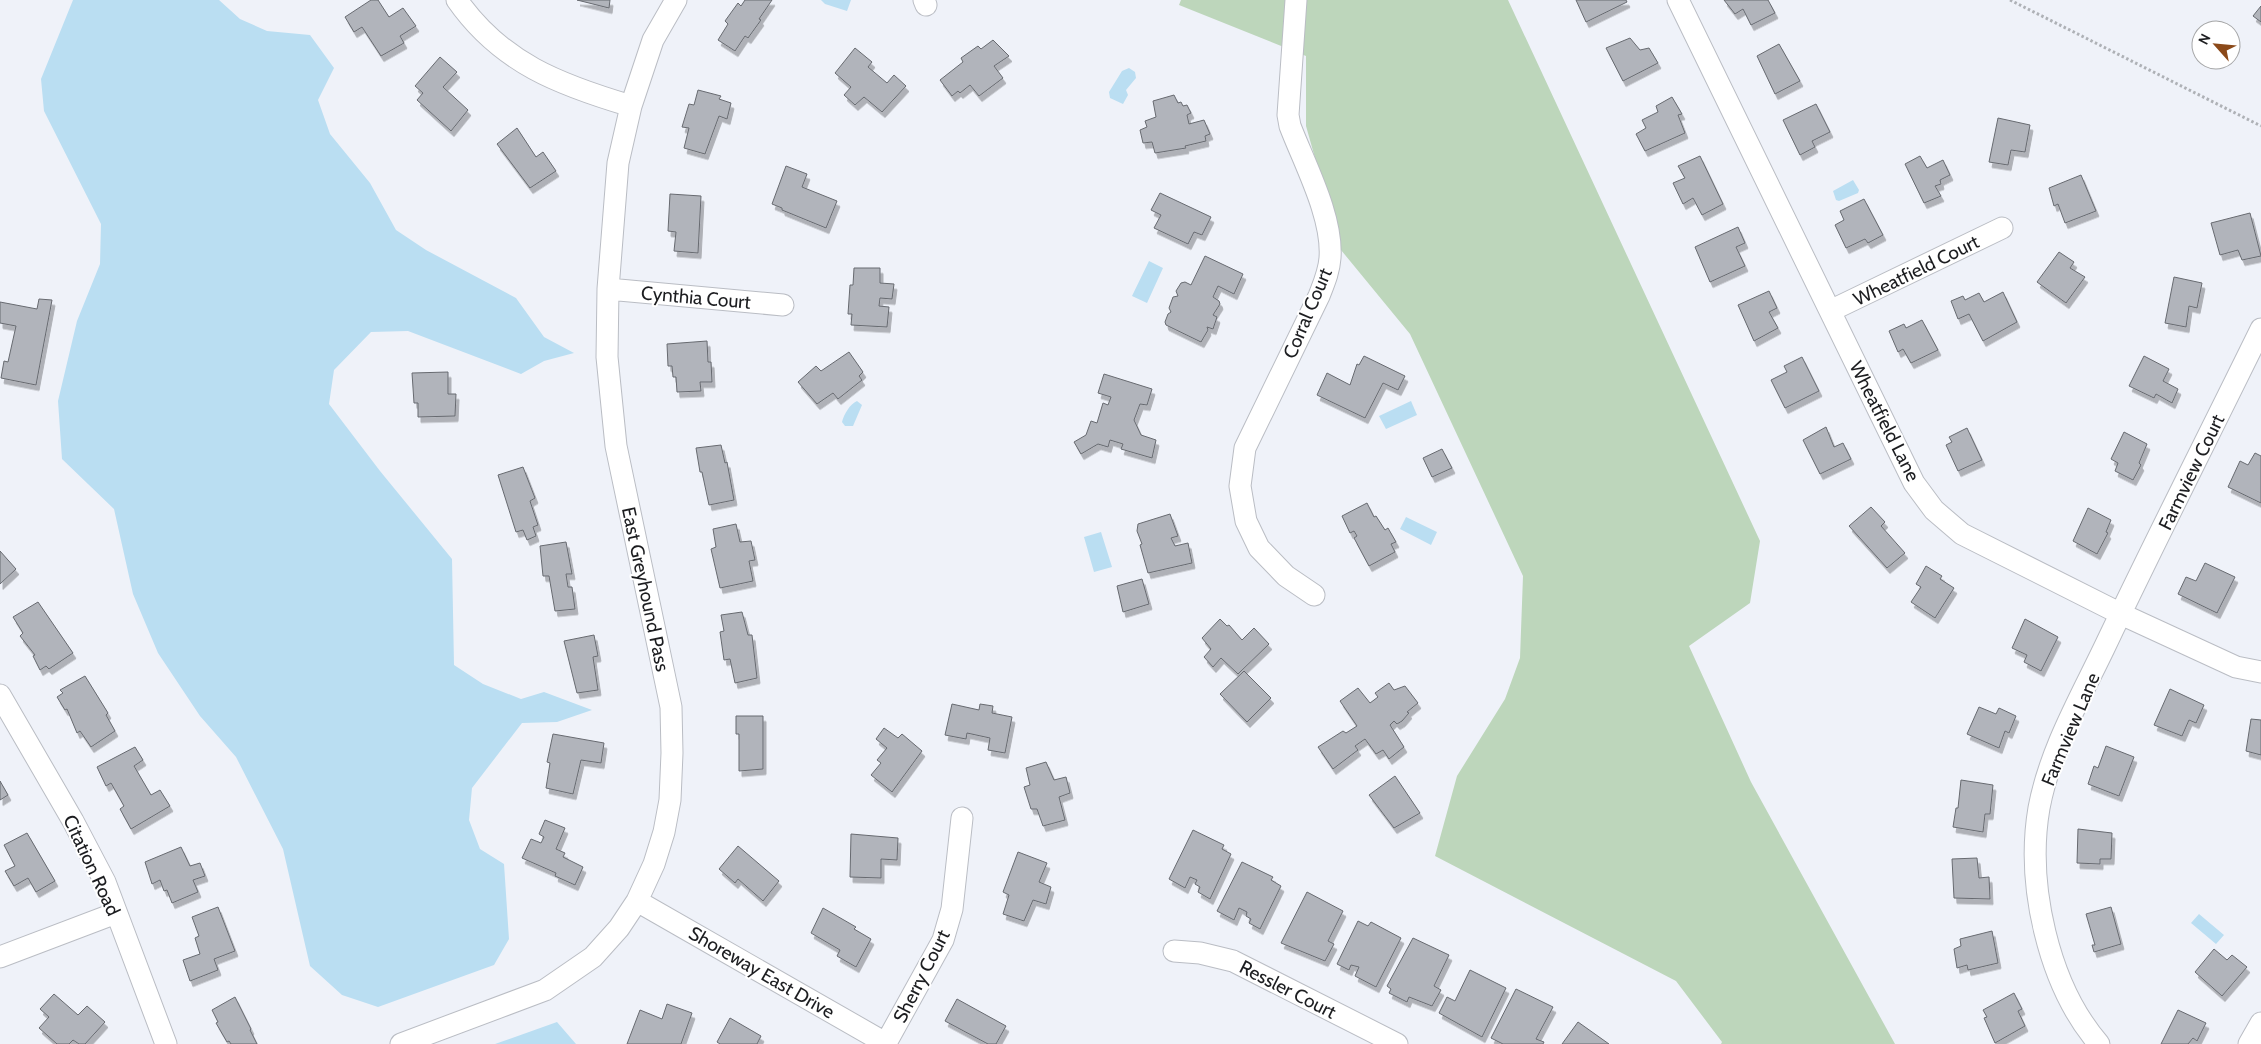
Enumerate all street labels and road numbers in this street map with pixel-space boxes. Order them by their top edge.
street label: Wheatfield Court [1850,230,1983,311]
street label: Corral Court [1278,264,1337,362]
street label: Cynthia Court [640,281,752,314]
street label: Wheatfield Lane [1844,357,1925,485]
street label: Farmview Court [2154,410,2230,534]
street label: East Greyhound Pass [617,505,674,674]
street label: Farmview Lane [2036,669,2105,789]
street label: Citation Road [58,811,125,919]
street label: Shoreway East Drive [685,921,839,1024]
street label: Sherry Court [888,925,955,1027]
street label: Ressler Court [1236,955,1340,1024]

